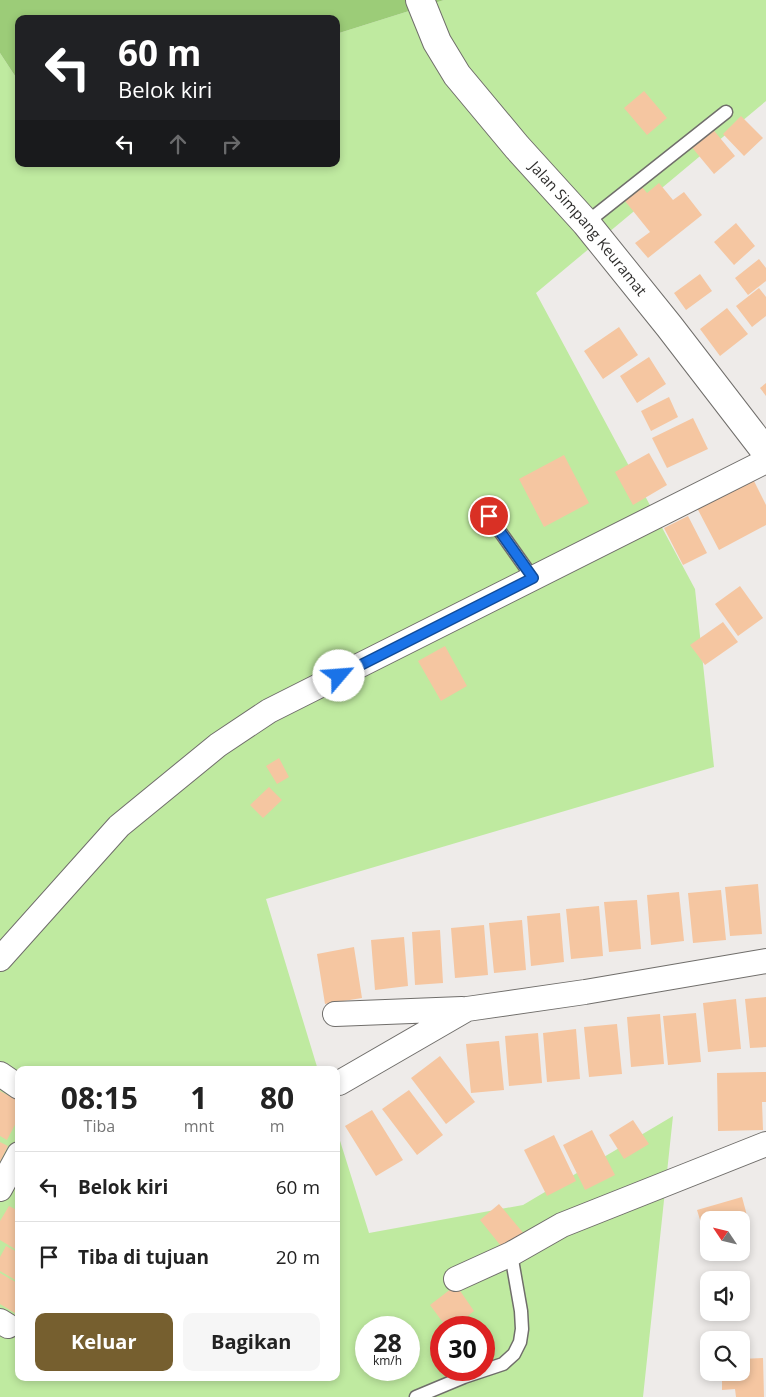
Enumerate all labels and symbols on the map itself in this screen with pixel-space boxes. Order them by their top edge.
street label: Jalan Simpang Keuramat [524,155,652,300]
pin [468,495,510,537]
position arrow [312,649,364,701]
north arrow [700,1211,750,1261]
speed limit sign: 30 [430,1316,495,1381]

